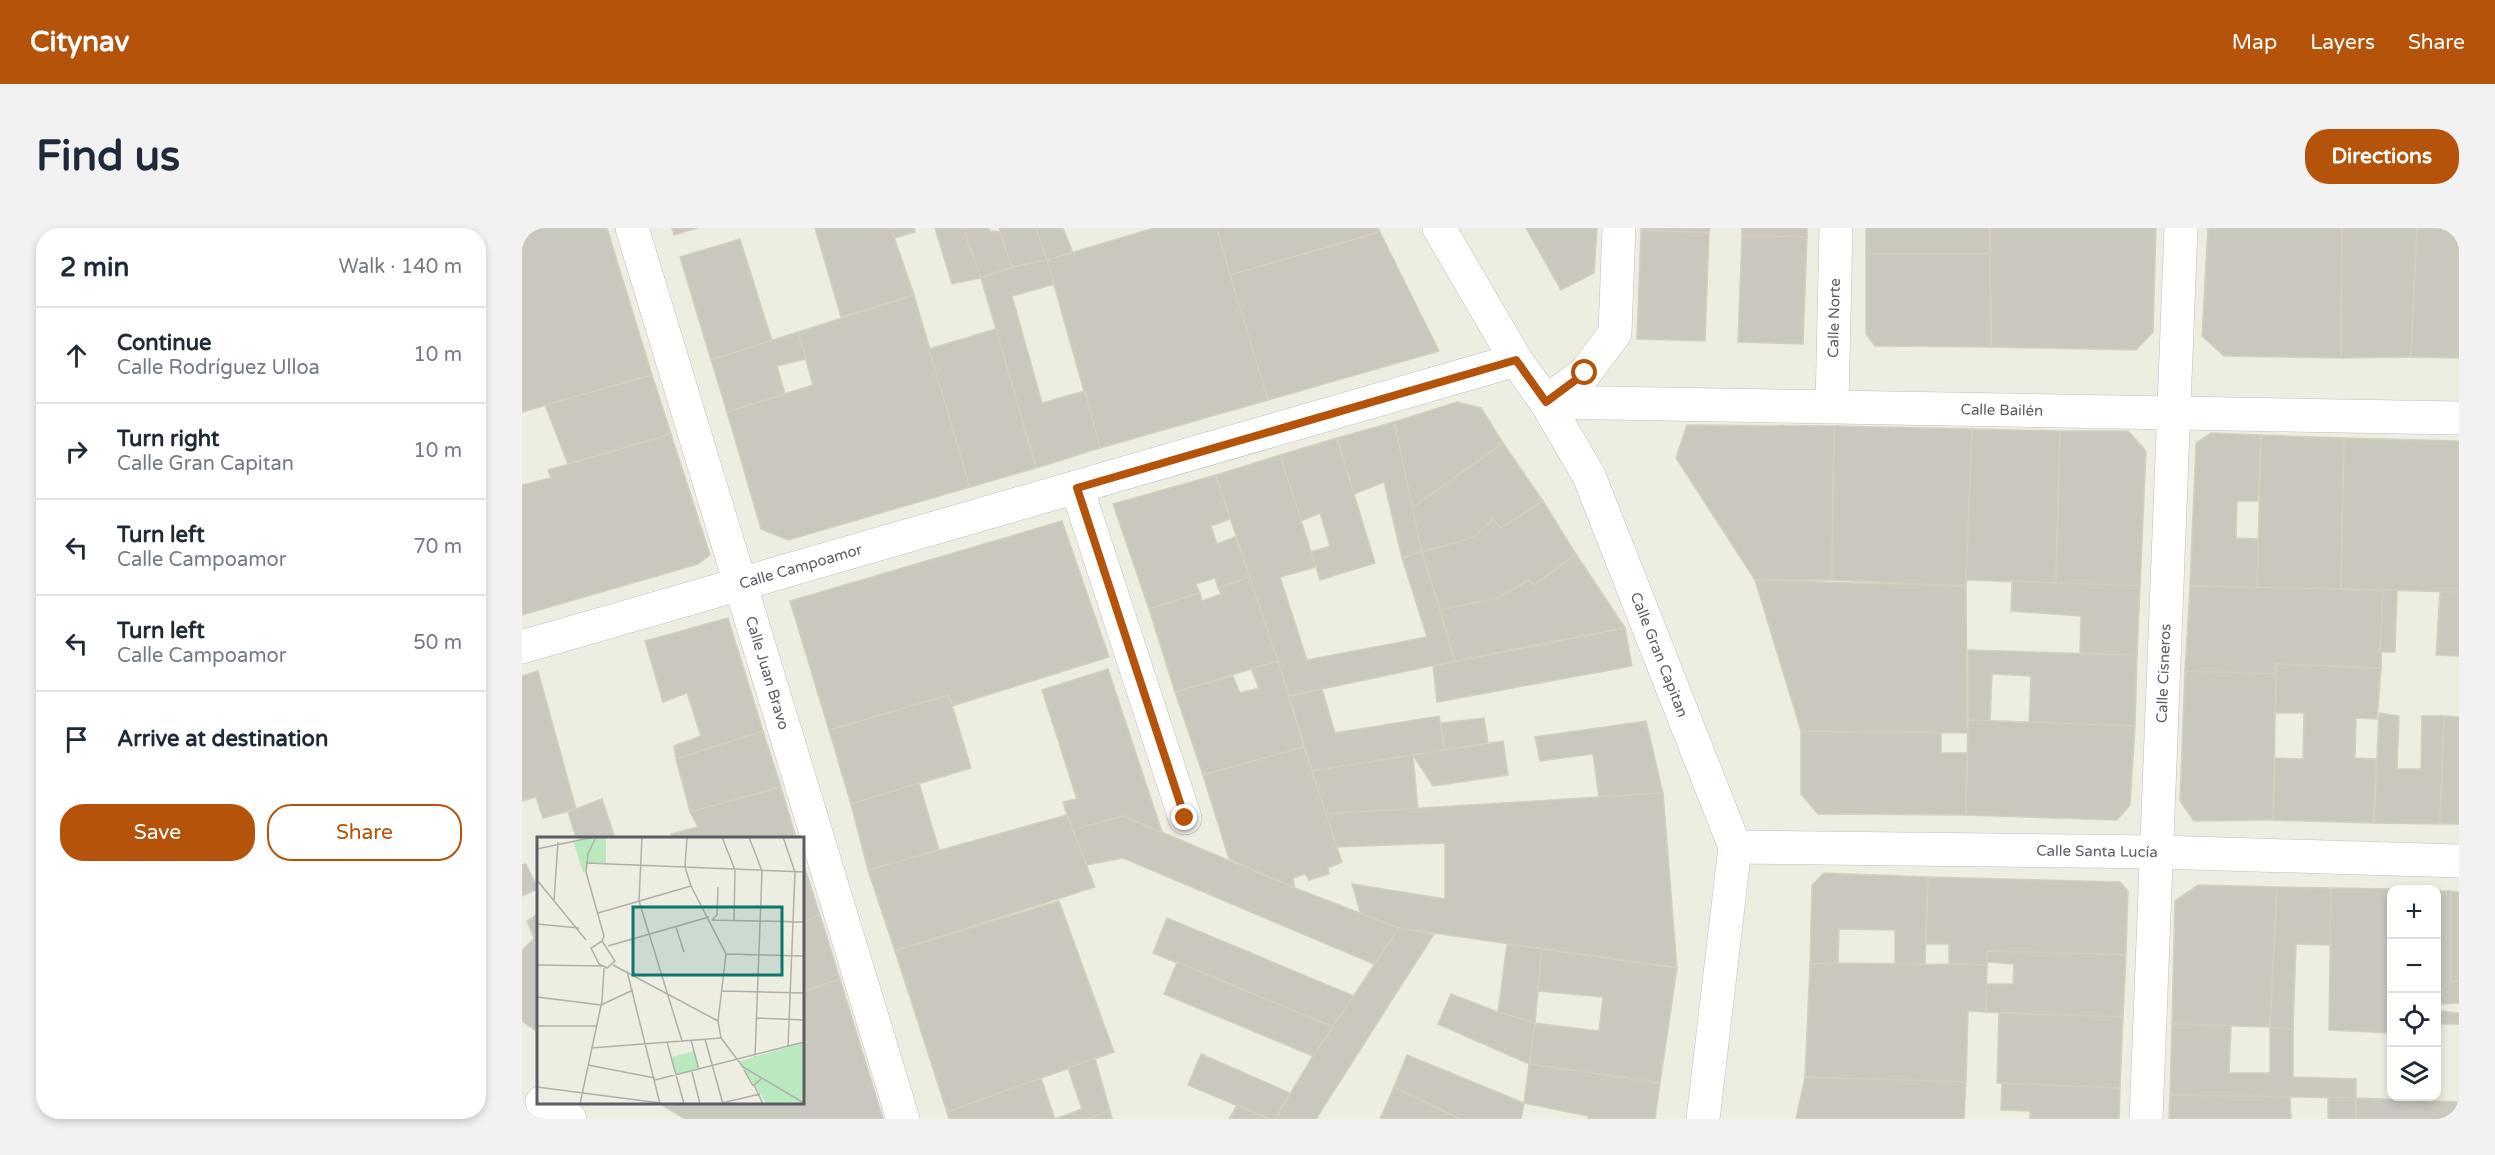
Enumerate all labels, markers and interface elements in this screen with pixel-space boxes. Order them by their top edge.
text: Citynav [30,25,129,59]
text: Map [2232,30,2277,55]
text: Layers [2310,30,2375,55]
text: Share [2408,30,2465,55]
button: Directions [2305,129,2459,184]
text: Find us [36,131,180,182]
text: 2 min [60,252,129,283]
text: Walk · 140 m [339,255,462,279]
street label: Calle Norte [1824,278,1844,358]
text: Continue [117,330,212,356]
icon: ahead [60,339,93,372]
text: 10 m [413,343,462,367]
text: Calle Rodríguez Ulloa [117,356,320,380]
route start [1571,359,1597,385]
street label: Calle Bailén [1960,400,2043,420]
text: Turn right [117,426,219,452]
icon: right [60,435,93,468]
text: 10 m [413,439,462,463]
text: Calle Gran Capitan [117,452,294,476]
text: Turn left [117,522,205,548]
icon: left [60,531,93,564]
text: 70 m [413,535,462,559]
street label: Calle Campoamor [737,540,864,593]
text: Calle Campoamor [117,548,286,572]
street label: Calle Gran Capitan [1627,590,1692,720]
street label: Calle Juan Bravo [742,614,793,732]
text: Turn left [117,618,205,644]
street label: Calle Cisneros [2153,623,2174,723]
icon: left [60,627,93,660]
text: 50 m [413,631,462,655]
text: Calle Campoamor [117,644,286,668]
icon: arrive [60,723,93,756]
text: Arrive at destination [117,726,328,752]
button: Save [60,804,255,861]
button: Share [267,804,462,861]
route end [1171,804,1197,830]
inset map [537,837,804,1104]
street label: Calle Santa Lucía [2036,842,2158,861]
map controls [2387,885,2441,1101]
button: + [2387,885,2441,939]
button: − [2387,939,2441,993]
button: locate [2387,993,2441,1047]
button: layers [2387,1047,2441,1101]

